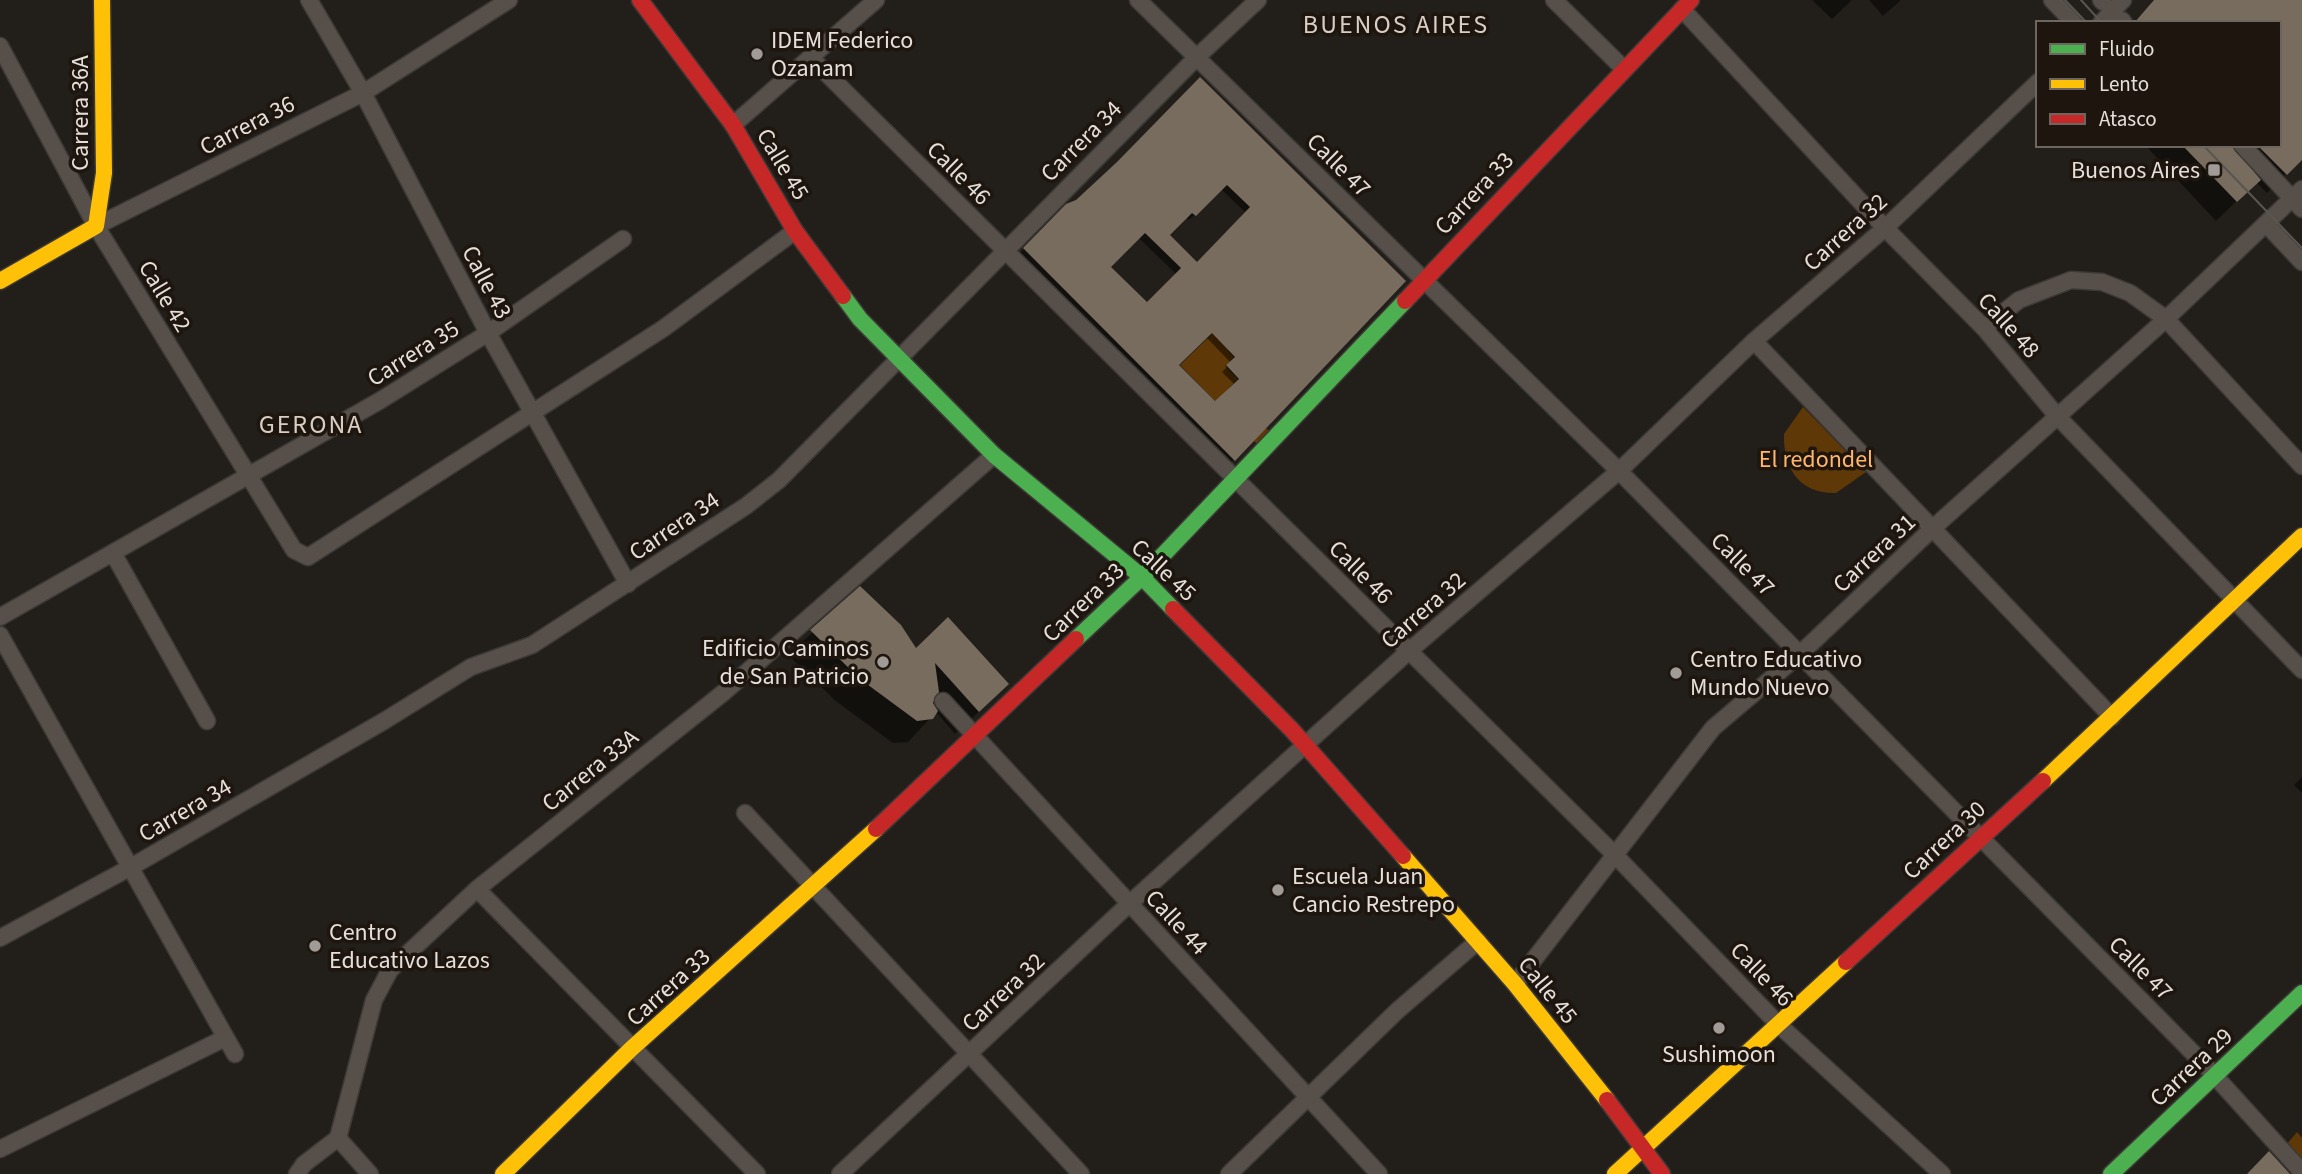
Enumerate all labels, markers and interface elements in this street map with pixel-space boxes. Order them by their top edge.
district label: BUENOS AIRES [1303,6,1489,43]
legend [2036,21,2281,147]
place label: IDEM Federico Ozanam [771,23,913,86]
text: Fluido [2099,34,2154,64]
marker: IDEM Federico Ozanam [749,46,765,62]
street label: Carrera 36A [63,55,98,171]
text: Lento [2099,69,2149,99]
street label: Carrera 36 [194,87,301,164]
street label: Carrera 34 [1033,93,1130,190]
text: Atasco [2099,104,2157,134]
street label: Calle 45 [747,122,818,207]
street label: Calle 47 [1298,125,1379,206]
street label: Calle 46 [918,133,999,214]
street label: Carrera 33 [1427,144,1522,243]
place label: Buenos Aires [2071,153,2200,188]
marker: Buenos Aires [2206,162,2222,178]
street label: Carrera 32 [1795,185,1895,280]
street label: Calle 43 [453,239,520,325]
street label: Calle 42 [129,254,200,339]
street label: Calle 48 [1969,284,2048,366]
street label: Carrera 35 [360,311,466,395]
district label: GERONA [259,406,363,443]
park label: El redondel [1759,442,1873,477]
street label: Carrera 34 [622,483,727,570]
street label: Carrera 31 [1825,506,1924,601]
street label: Calle 47 [1702,524,1783,605]
street label: Calle 45 [1123,531,1204,610]
street label: Calle 46 [1320,532,1401,613]
street label: Carrera 33 [1034,554,1132,651]
street label: Carrera 32 [1373,564,1474,657]
place label: Edificio Caminos de San Patricio [702,631,869,694]
place label: Centro Educativo Mundo Nuevo [1690,642,1862,705]
marker: Edificio Caminos de San Patricio [875,654,891,670]
marker: Centro Educativo Mundo Nuevo [1668,665,1684,681]
street label: Carrera 33A [534,720,646,820]
street label: Carrera 34 [132,770,238,851]
street label: Carrera 30 [1895,793,1994,888]
place label: Escuela Juan Cancio Restrepo [1292,859,1455,922]
street label: Calle 44 [1137,882,1216,963]
marker: Escuela Juan Cancio Restrepo [1270,882,1286,898]
place label: Centro Educativo Lazos [329,915,490,978]
street label: Calle 47 [2100,928,2181,1009]
street label: Calle 46 [1722,934,1802,1015]
marker: Centro Educativo Lazos [307,938,323,954]
street label: Carrera 33 [618,940,718,1035]
street label: Carrera 32 [954,945,1053,1040]
street label: Calle 45 [1509,949,1586,1032]
marker: Sushimoon [1711,1020,1727,1036]
street label: Carrera 29 [2142,1020,2241,1115]
place label: Sushimoon [1662,1037,1776,1072]

